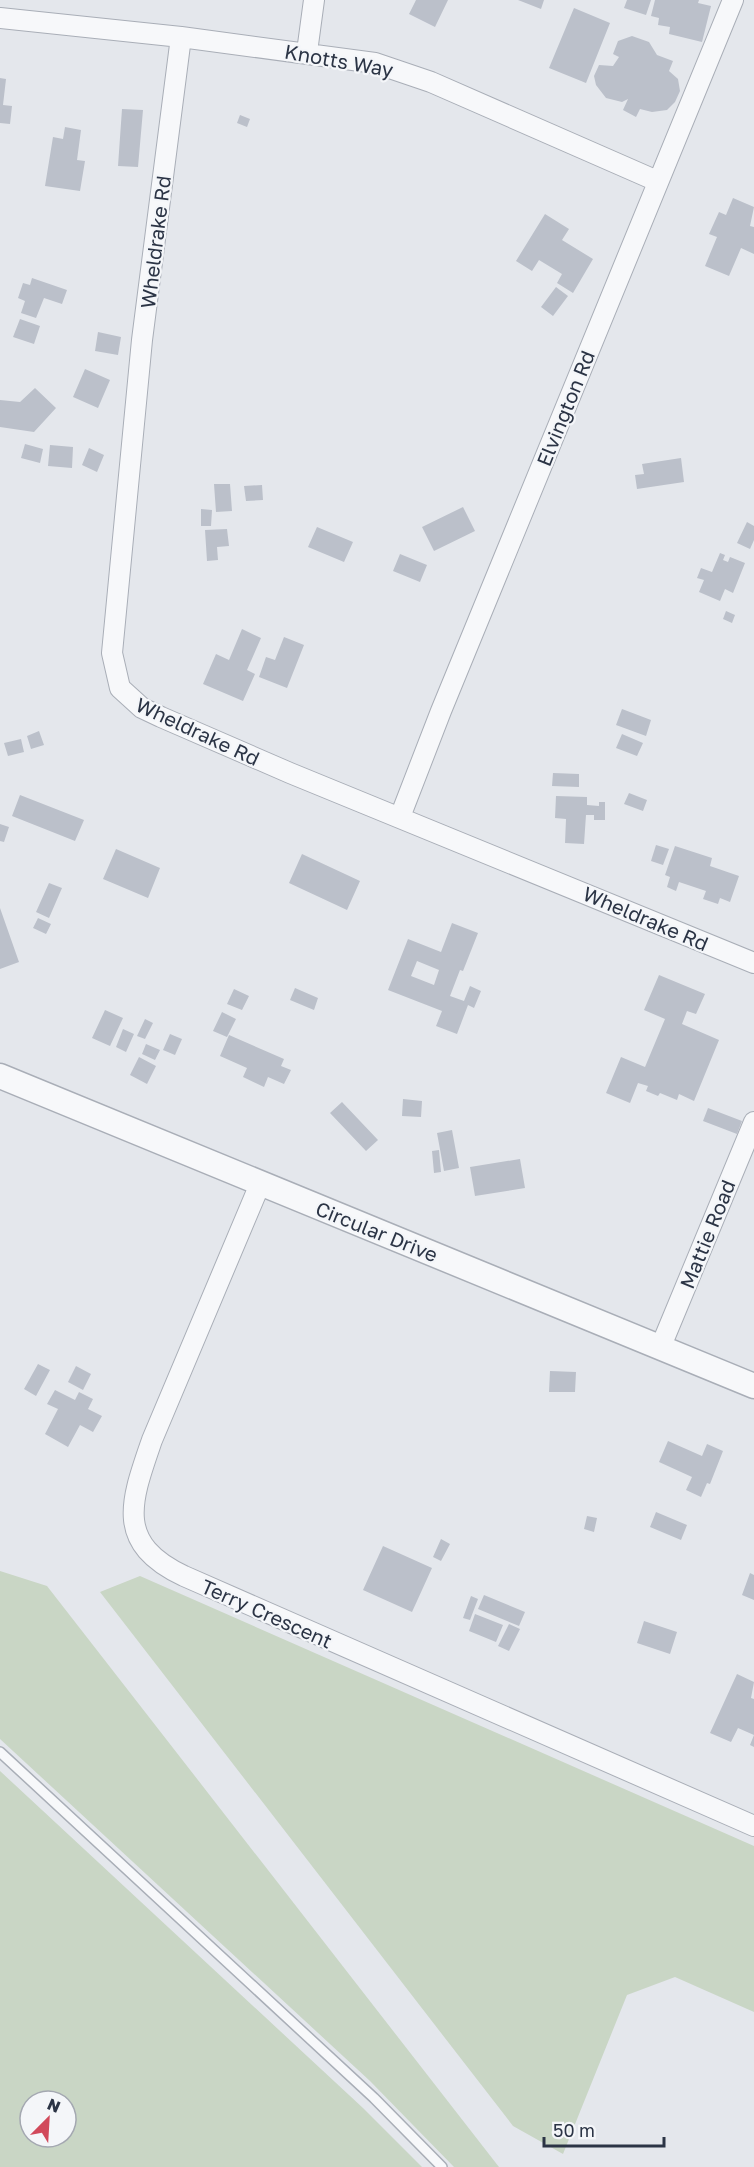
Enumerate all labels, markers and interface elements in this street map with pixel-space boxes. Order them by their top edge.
street label: Knotts Way [283,39,395,81]
street label: Wheldrake Rd [135,174,175,310]
street label: Elvington Rd [531,347,599,469]
street label: Wheldrake Rd [132,692,264,770]
street label: Wheldrake Rd [580,881,712,955]
street label: Mattie Road [674,1176,740,1292]
street label: Circular Drive [312,1196,442,1266]
street label: Terry Crescent [198,1573,336,1653]
north arrow [18,2089,78,2149]
text: N [44,2094,64,2117]
scale bar [544,2110,664,2148]
text: 50 m [553,2119,595,2141]

